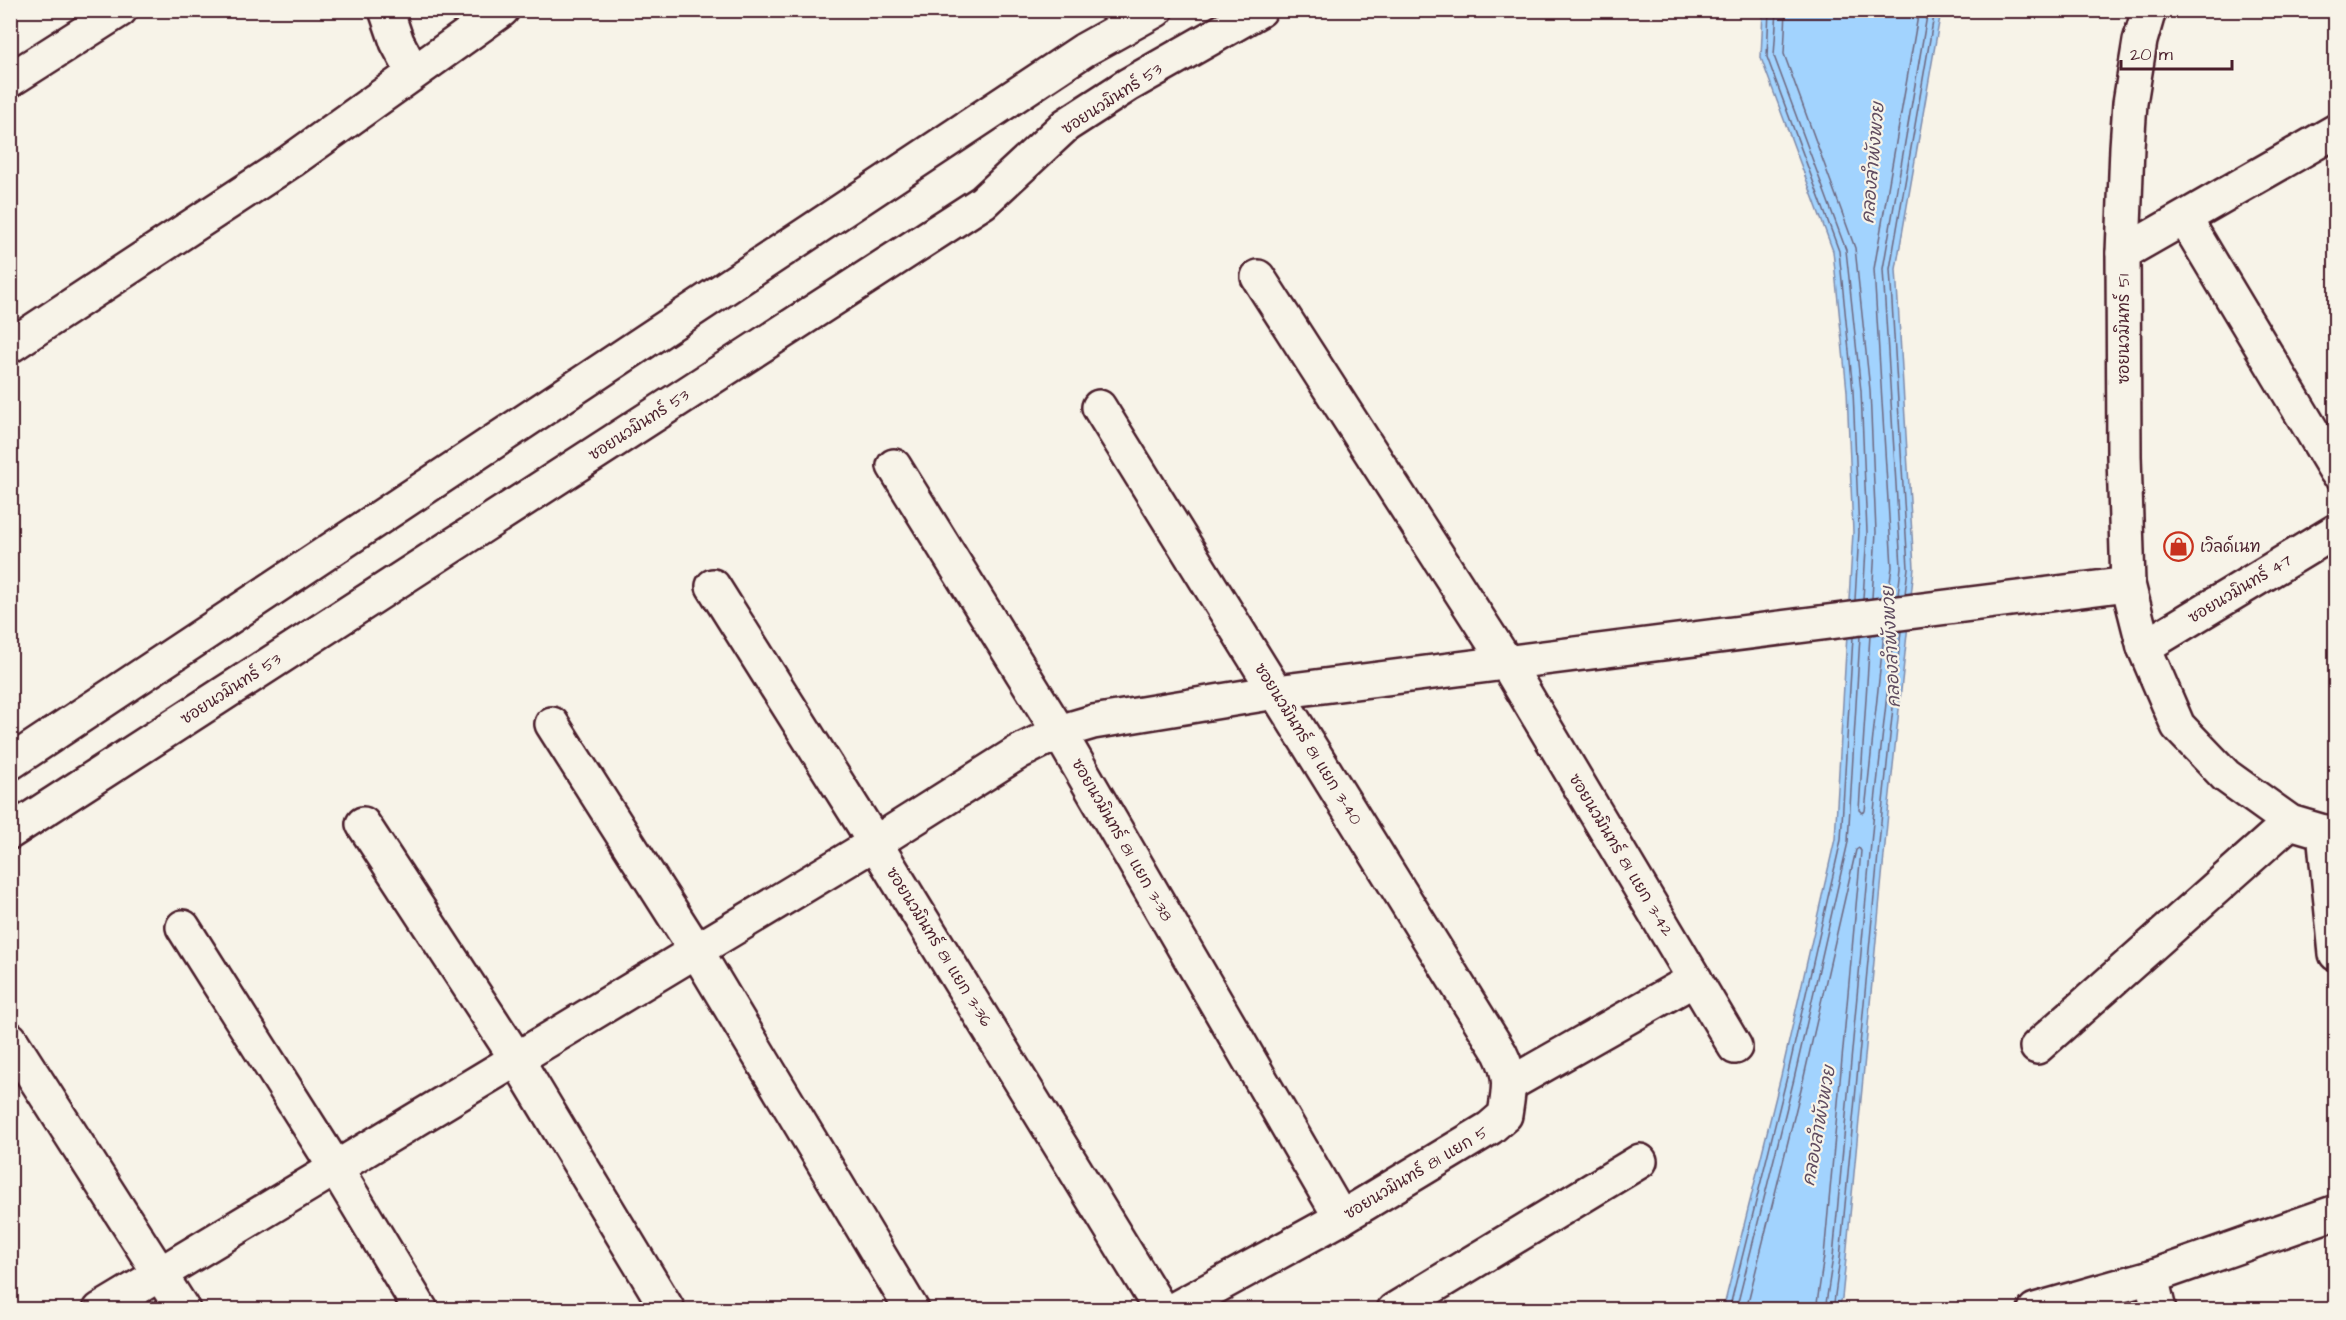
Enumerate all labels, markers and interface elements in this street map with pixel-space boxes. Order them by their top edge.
scale bar [2121,33,2232,71]
text: 20 m [2130,42,2173,67]
street label: ซอยนวมินทร์ 53 [1057,57,1167,140]
water label: คลองลำพังพวย [1855,100,1891,225]
street label: ซอยนวมินทร์ 51 [2112,274,2135,384]
street label: ซอยนวมินทร์ 53 [584,383,694,466]
shop icon: เวิลด์เนท [2163,531,2195,563]
place label: เวิลด์เนท [2200,535,2261,558]
street label: ซอยนวมินทร์ 47 [2184,548,2296,629]
water label: คลองลำพังพวย [1875,584,1907,708]
street label: ซอยนวมินทร์ 53 [176,647,286,730]
street label: ซอยนวมินทร์ 81 แยก 3-40 [1249,658,1368,829]
street label: ซอยนวมินทร์ 81 แยก 3-38 [1066,754,1179,925]
street label: ซอยนวมินทร์ 81 แยก 3-42 [1564,769,1679,940]
street label: ซอยนวมินทร์ 81 แยก 3-36 [881,863,998,1031]
water label: คลองลำพังพวย [1796,1063,1842,1188]
street label: ซอยนวมินทร์ 81 แยก 5 [1339,1120,1493,1225]

